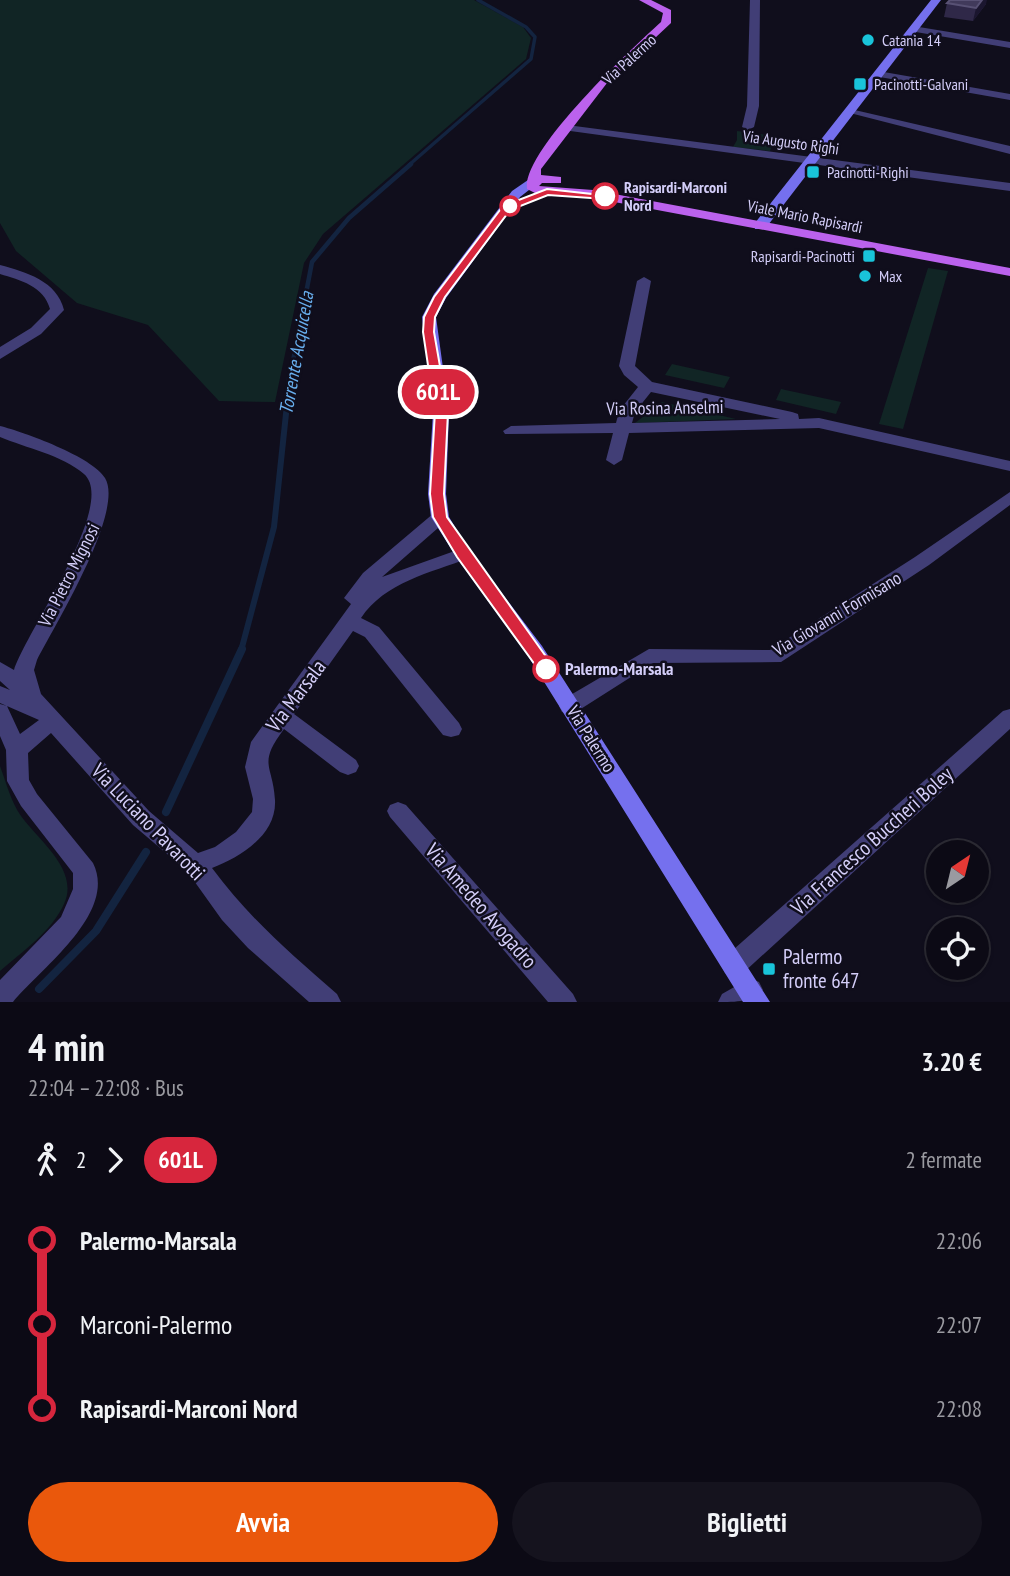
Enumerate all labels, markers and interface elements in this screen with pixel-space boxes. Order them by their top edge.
street label: Via Palermo [597,29,660,89]
place label: Catania 14 [882,30,941,50]
marker: Catania 14 [860,32,876,48]
place label: Pacinotti-Galvani [874,74,968,94]
marker: Pacinotti-Galvani [852,76,868,92]
street label: Via Augusto Righi [741,125,841,159]
place label: Pacinotti-Righi [827,162,909,182]
marker: Pacinotti-Righi [805,164,821,180]
place label: Rapisardi-Marconi Nord [624,177,727,215]
marker: Rapisardi-Marconi Nord [592,183,618,209]
street label: Viale Mario Rapisardi [745,195,864,237]
unlabelled marker [500,196,520,216]
place label: Rapisardi-Pacinotti [751,246,855,266]
marker: Rapisardi-Pacinotti [861,248,877,264]
place label: Max [879,266,903,286]
marker: Max [857,268,873,284]
water label: Torrente Acquicella [273,288,319,416]
line badge: 601L [389,369,487,415]
text: 601L [416,376,460,407]
street label: Via Rosina Anselmi [605,395,724,420]
street label: Via Pietro Mignosi [32,519,104,631]
street label: Via Giovanni Formisano [767,566,905,662]
street label: Via Marsala [259,654,331,738]
marker: Palermo-Marsala [533,656,559,682]
place label: Palermo-Marsala [565,657,673,680]
street label: Via Palermo [561,700,621,776]
street label: Via Luciano Pavarotti [85,757,211,886]
street label: Via Francesco Buccheri Boley [784,761,958,921]
street label: Via Amedeo Avogadro [419,837,543,974]
north arrow [926,840,989,903]
map controls [926,840,989,980]
button: locate [926,917,989,980]
place label: Palermo fronte 647 [783,943,860,994]
marker: Palermo fronte 647 [761,961,777,977]
text: 4 min [28,1022,105,1071]
text: 3.20 € [921,1045,982,1078]
text: 22:04 – 22:08 · Bus [28,1073,184,1102]
icon: walk [28,1141,66,1179]
icon: forward [96,1141,134,1179]
text: 601L [158,1144,203,1175]
text: 2 [76,1145,86,1174]
text: 2 fermate [905,1145,982,1174]
text: Palermo-Marsala [80,1224,237,1257]
text: 22:06 [936,1226,982,1255]
text: Marconi-Palermo [80,1308,232,1341]
text: 22:07 [936,1310,982,1339]
text: Rapisardi-Marconi Nord [80,1392,298,1425]
text: 22:08 [936,1394,982,1423]
button: Avvia [28,1482,498,1562]
button: Biglietti [512,1482,982,1562]

